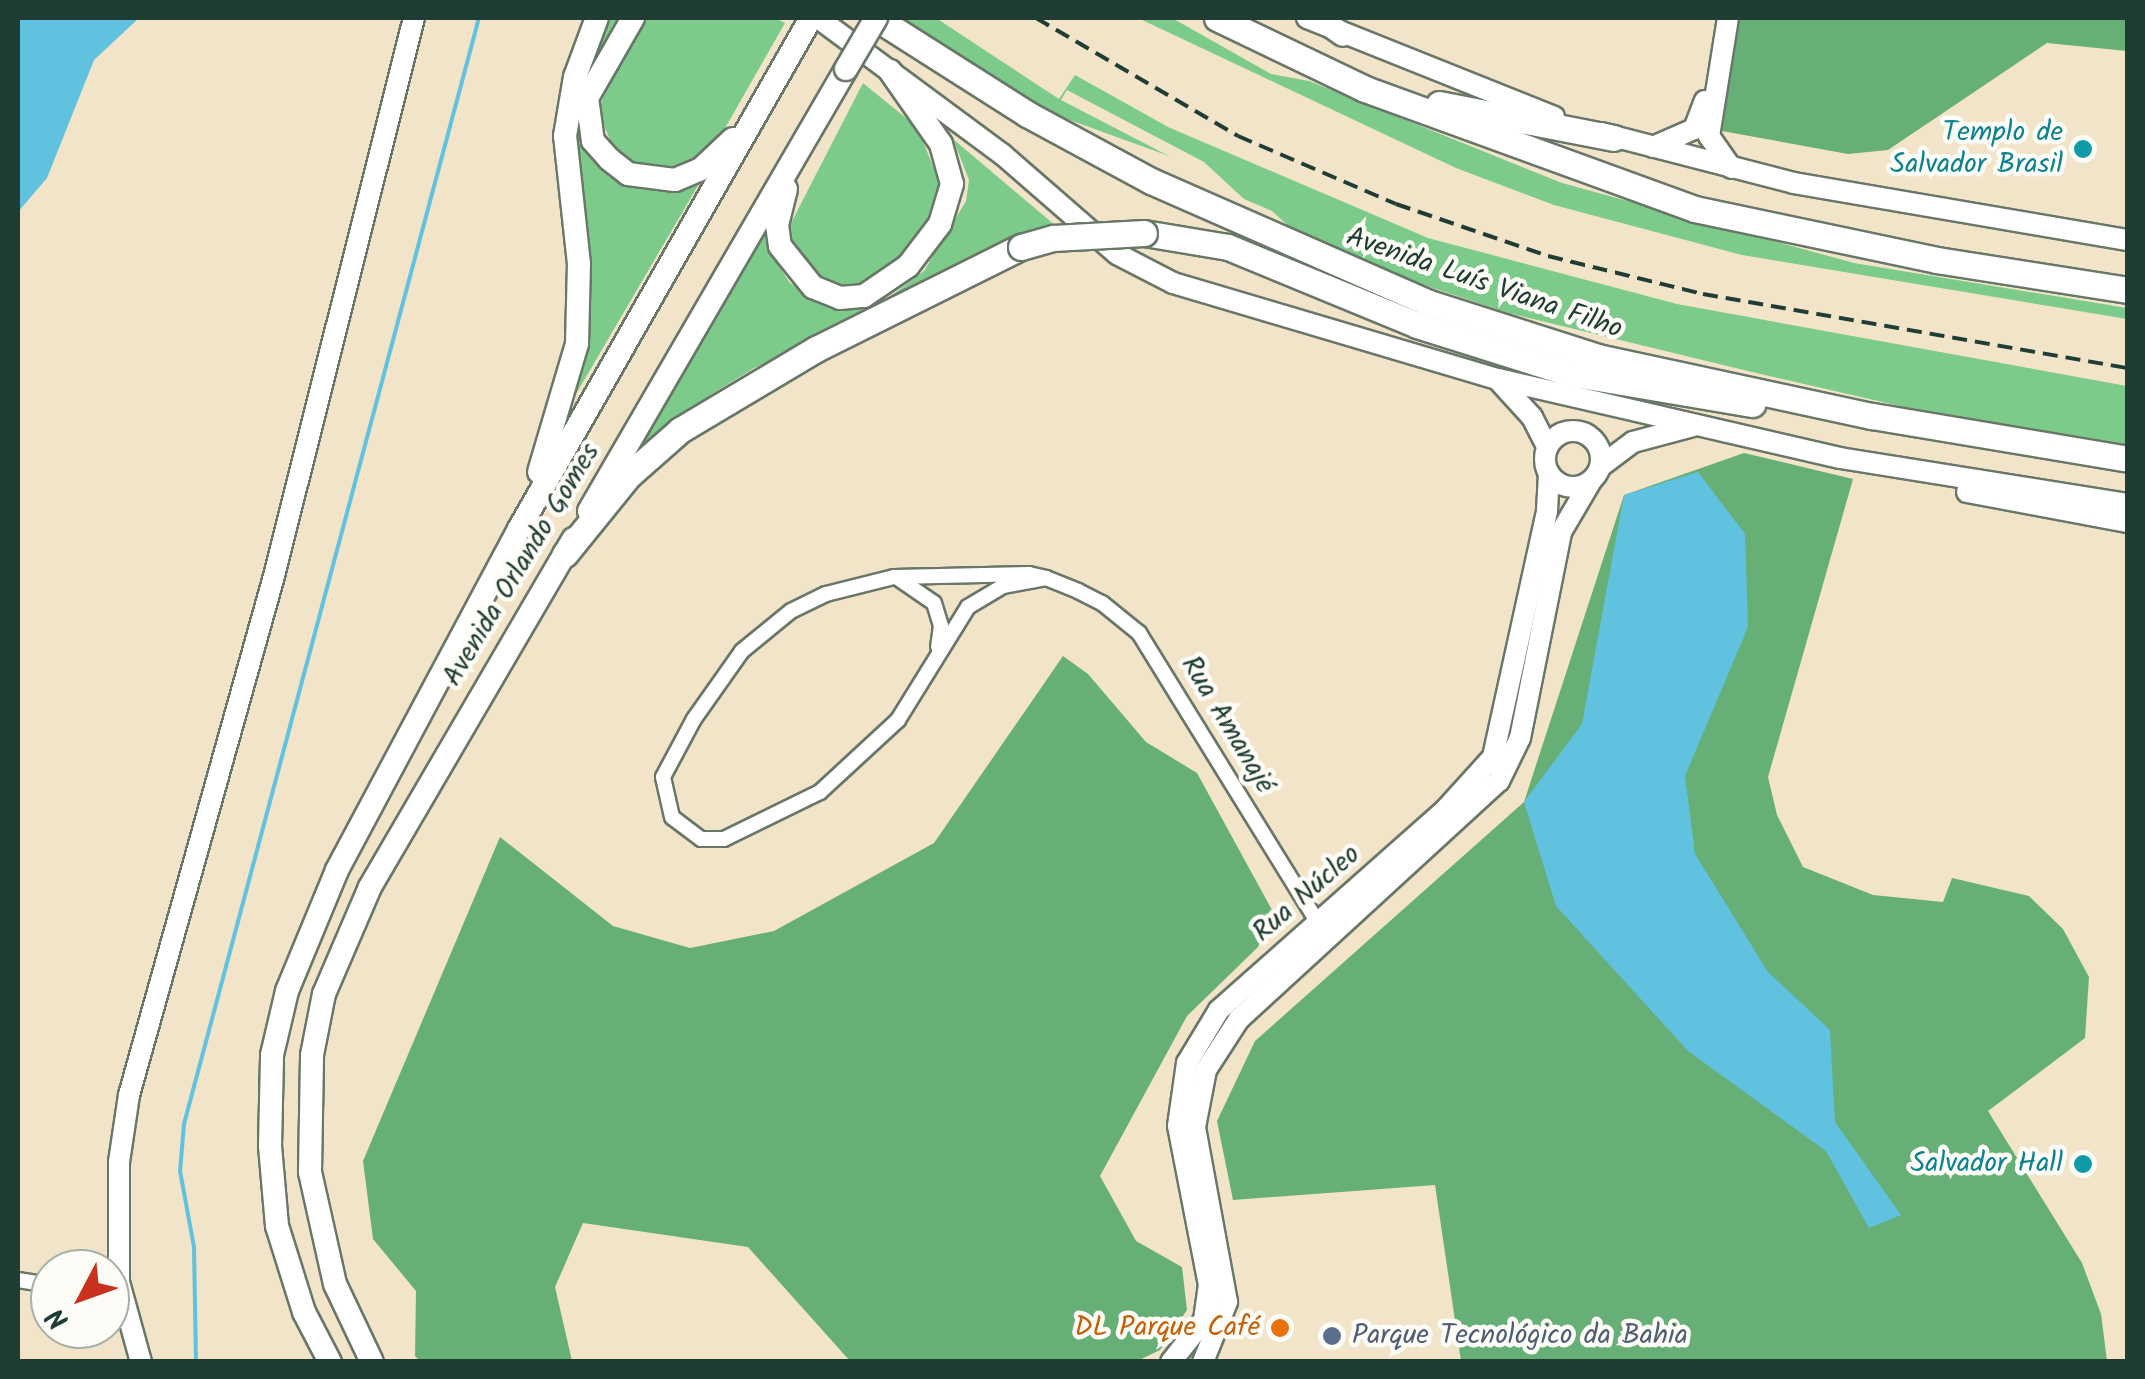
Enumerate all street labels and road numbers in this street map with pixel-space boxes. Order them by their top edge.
street label: Avenida Luís Viana Filho [1342,221,1626,347]
street label: Avenida Orlando Gomes [436,438,608,692]
street label: Rua Amanajé [1173,650,1281,800]
street label: Rua Núcleo [1246,838,1368,950]

